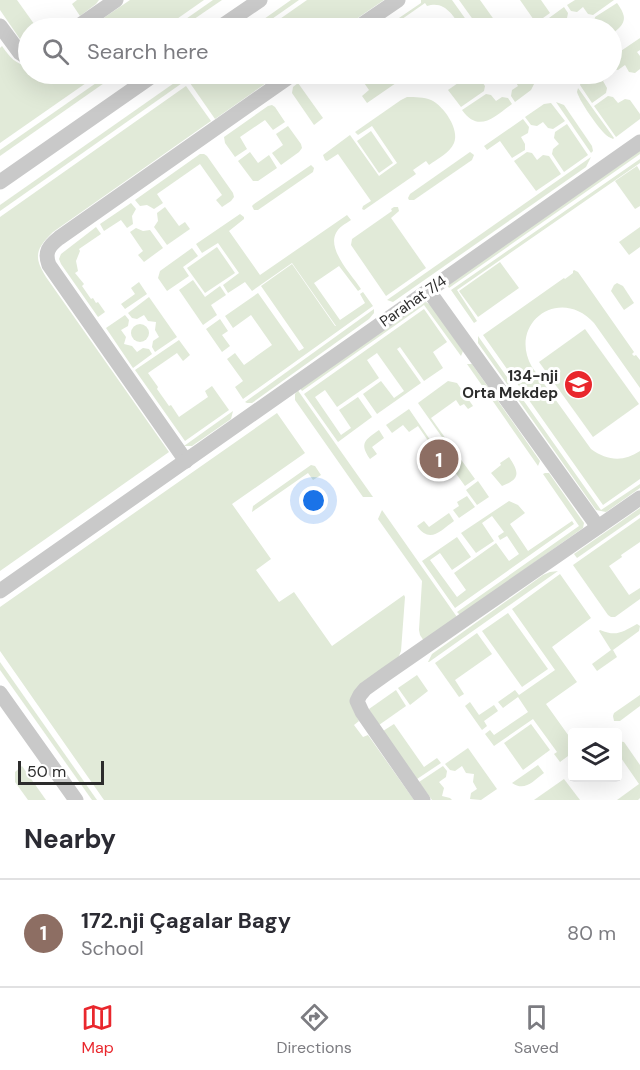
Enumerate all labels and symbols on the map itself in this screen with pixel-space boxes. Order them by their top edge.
street label: Parahat 7/4 [376,271,450,331]
place label: 134-nji Orta Mekdep [462,366,558,403]
school or university icon: 134-nji Orta Mekdep [563,369,595,401]
pin: 1 [420,436,458,482]
your location [299,486,328,515]
scale bar [18,758,104,786]

